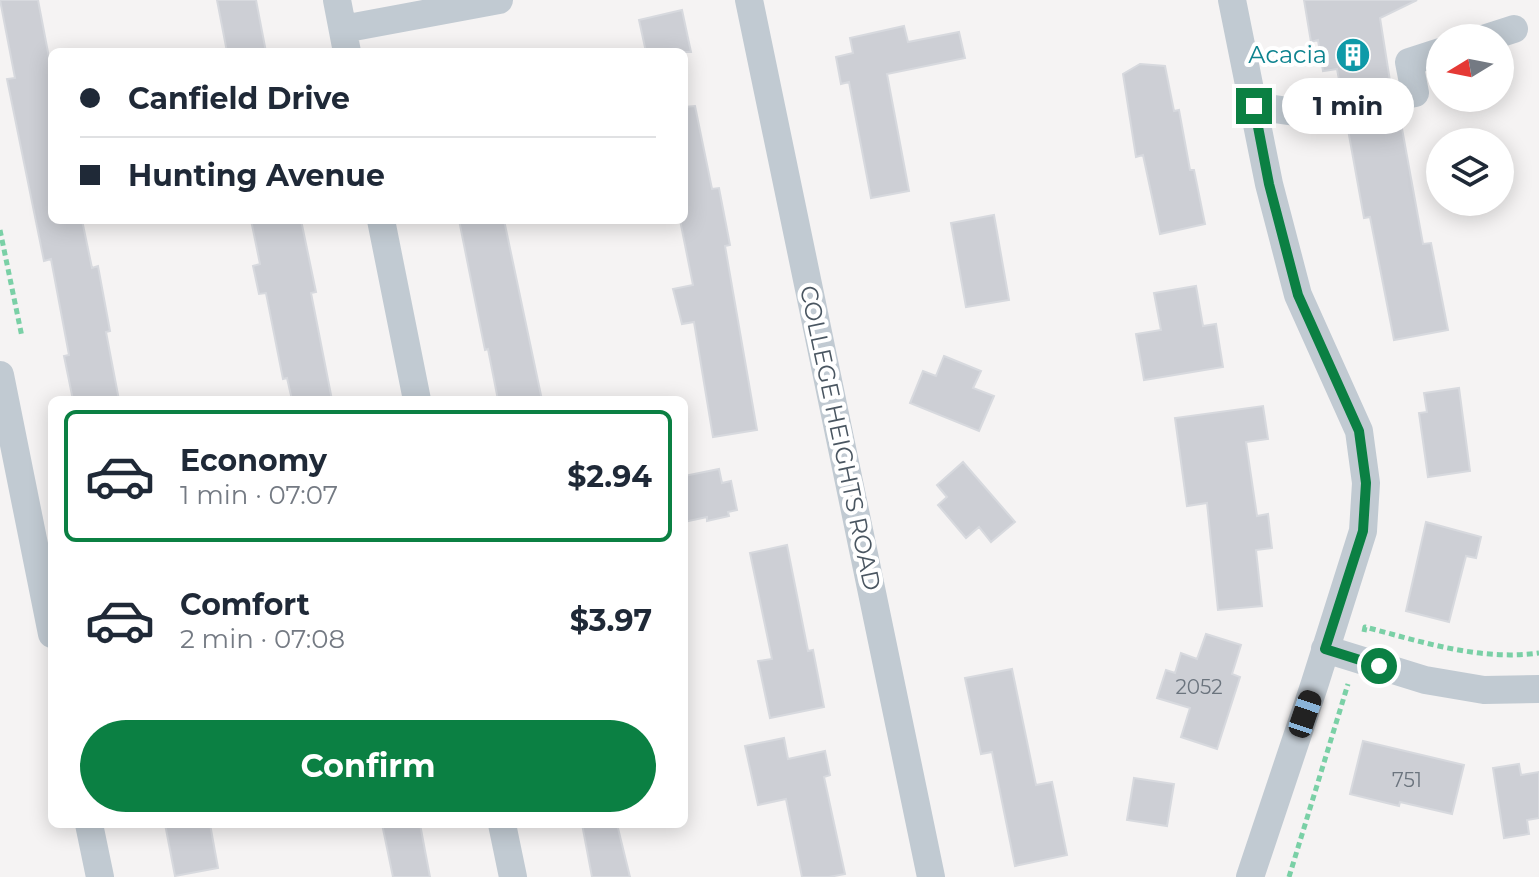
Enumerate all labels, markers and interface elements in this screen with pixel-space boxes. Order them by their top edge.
north arrow [1426,24,1514,112]
map controls [1426,24,1514,216]
building icon: Acacia [1334,36,1372,74]
place label: Acacia [1248,40,1327,69]
callout: 1 min [1282,78,1414,134]
text: Canfield Drive [128,80,350,117]
route end [1236,88,1272,124]
text: 1 min [1313,90,1383,122]
button: layers [1426,128,1514,216]
text: Hunting Avenue [128,157,385,194]
street label: COLLEGE HEIGHTS ROAD [794,283,887,593]
icon: car [84,440,156,512]
text: Economy [180,442,327,479]
text: $2.94 [567,458,652,495]
text: 1 min · 07:07 [180,479,338,511]
icon: car [84,584,156,656]
text: Comfort [180,586,310,623]
text: $3.97 [570,602,652,639]
text: 2 min · 07:08 [180,623,345,655]
route start [1361,648,1397,684]
house number: 2052 [1175,675,1223,699]
car [1286,687,1324,741]
button: Confirm [80,720,656,812]
house number: 751 [1392,768,1422,792]

